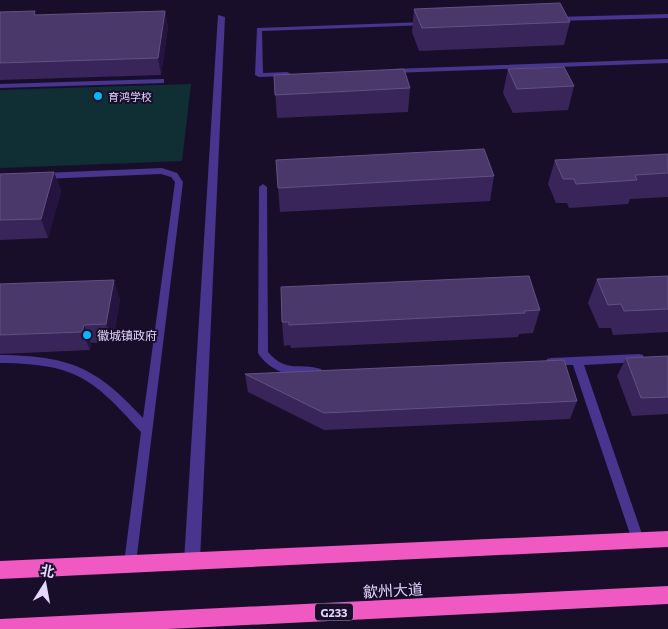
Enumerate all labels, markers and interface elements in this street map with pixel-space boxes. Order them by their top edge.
marker: 育鸿学校 [92,90,104,102]
place label: 育鸿学校 [108,90,152,103]
place label: 徽城镇政府 [97,328,157,342]
marker: 徽城镇政府 [81,329,93,341]
north arrow [20,559,70,609]
text: 北 [39,561,56,580]
street label: 歙州大道 [363,579,423,601]
road number: G233 [315,604,353,620]

